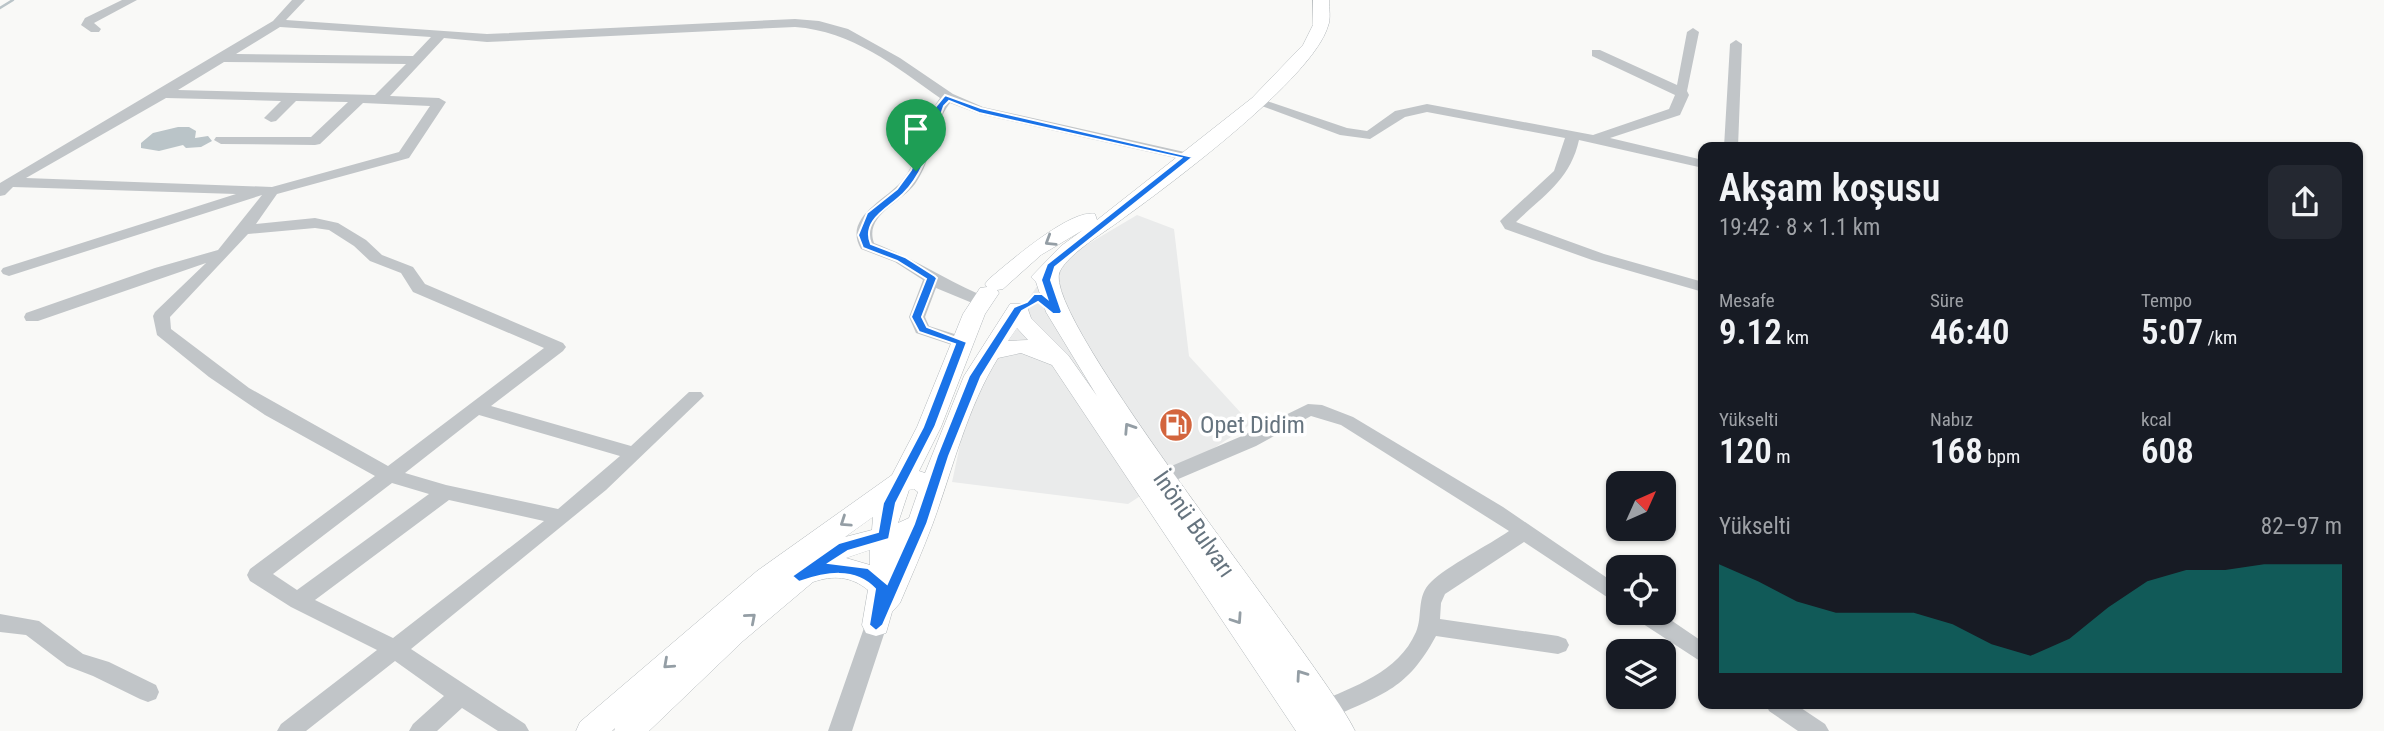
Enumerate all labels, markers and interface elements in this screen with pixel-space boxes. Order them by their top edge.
pin [886,99,946,171]
icon: arrive [897,110,935,148]
button: share [2268,165,2342,239]
text: Akşam koşusu [1719,166,1940,210]
text: 19:42 · 8 × 1.1 km [1719,214,1880,241]
one-way arrow [1045,233,1058,246]
text: Mesafe [1719,289,1775,312]
text: Süre [1930,289,1964,312]
text: Tempo [2141,289,2192,312]
text: 9.12 [1719,312,1782,353]
text: 46:40 [1930,312,2010,353]
text: 5:07 [2141,312,2203,353]
text: km [1782,326,1809,349]
text: /km [2203,326,2237,349]
fuel station icon: Opet Didim [1157,406,1195,444]
text: Yükselti [1719,408,1778,431]
text: Nabız [1930,408,1973,431]
text: kcal [2141,408,2172,431]
place label: Opet Didim [1200,411,1305,439]
one-way arrow [1125,423,1137,436]
text: 120 [1719,431,1772,472]
text: 168 [1930,431,1983,472]
text: 608 [2141,431,2194,472]
text: m [1772,445,1790,468]
text: bpm [1983,445,2020,468]
street label: İnönü Bulvarı [1147,466,1241,582]
north arrow [1606,471,1676,541]
map controls [1606,471,1676,709]
text: Yükselti [1719,513,1791,540]
text: 82–97 m [2261,513,2342,540]
one-way arrow [840,514,853,527]
button: locate [1606,555,1676,625]
one-way arrow [1229,611,1241,624]
one-way arrow [743,614,756,626]
button: layers [1606,639,1676,709]
one-way arrow [663,656,676,668]
one-way arrow [1297,670,1309,683]

